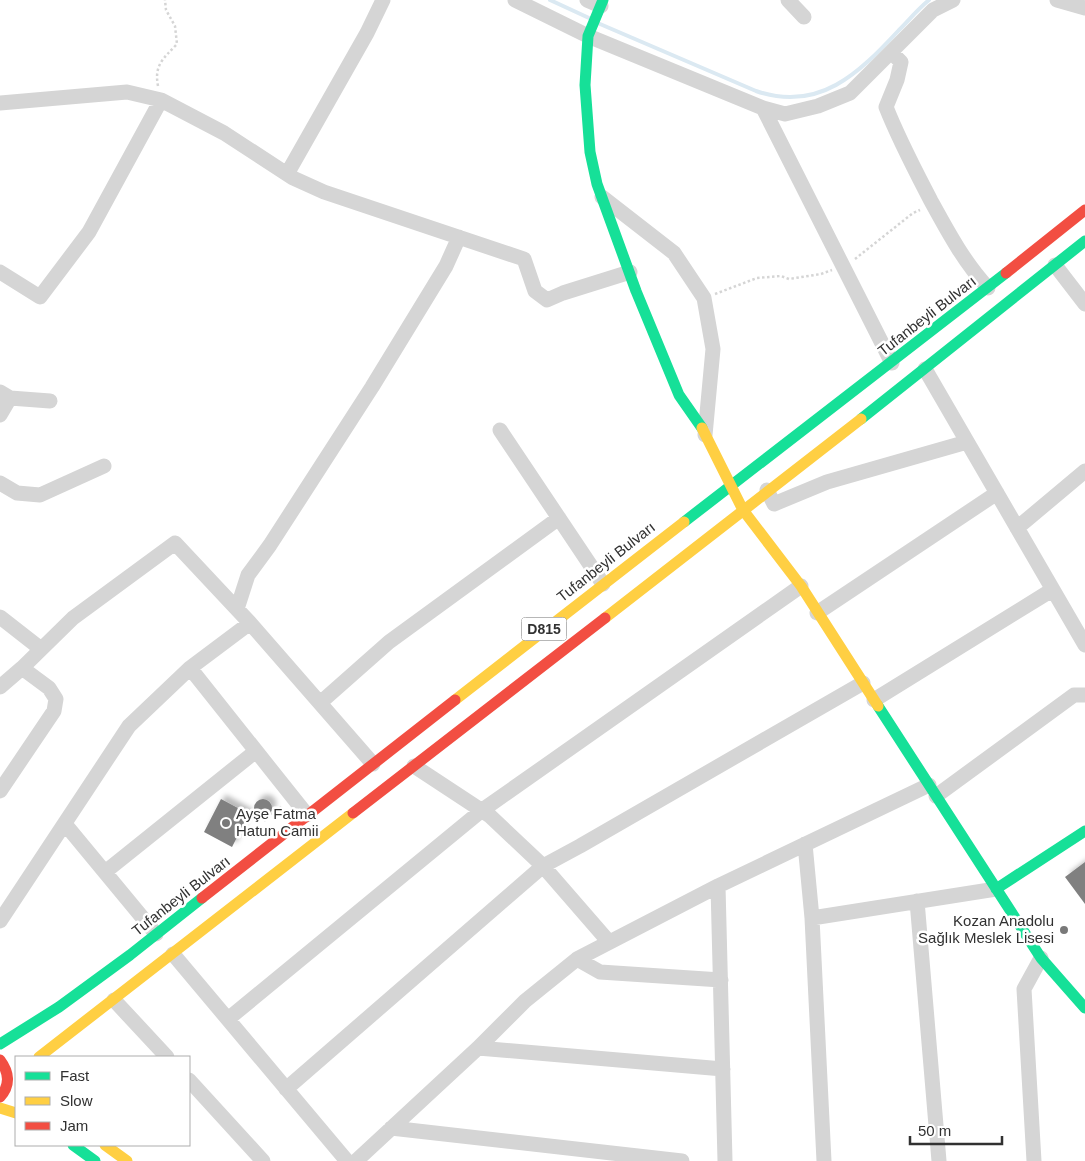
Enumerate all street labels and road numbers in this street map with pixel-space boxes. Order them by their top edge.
street label: Tufanbeyli Bulvarı [874,272,979,359]
street label: Tufanbeyli Bulvarı [553,518,658,605]
road number: D815 [522,618,566,640]
street label: Tufanbeyli Bulvarı [128,852,233,939]

